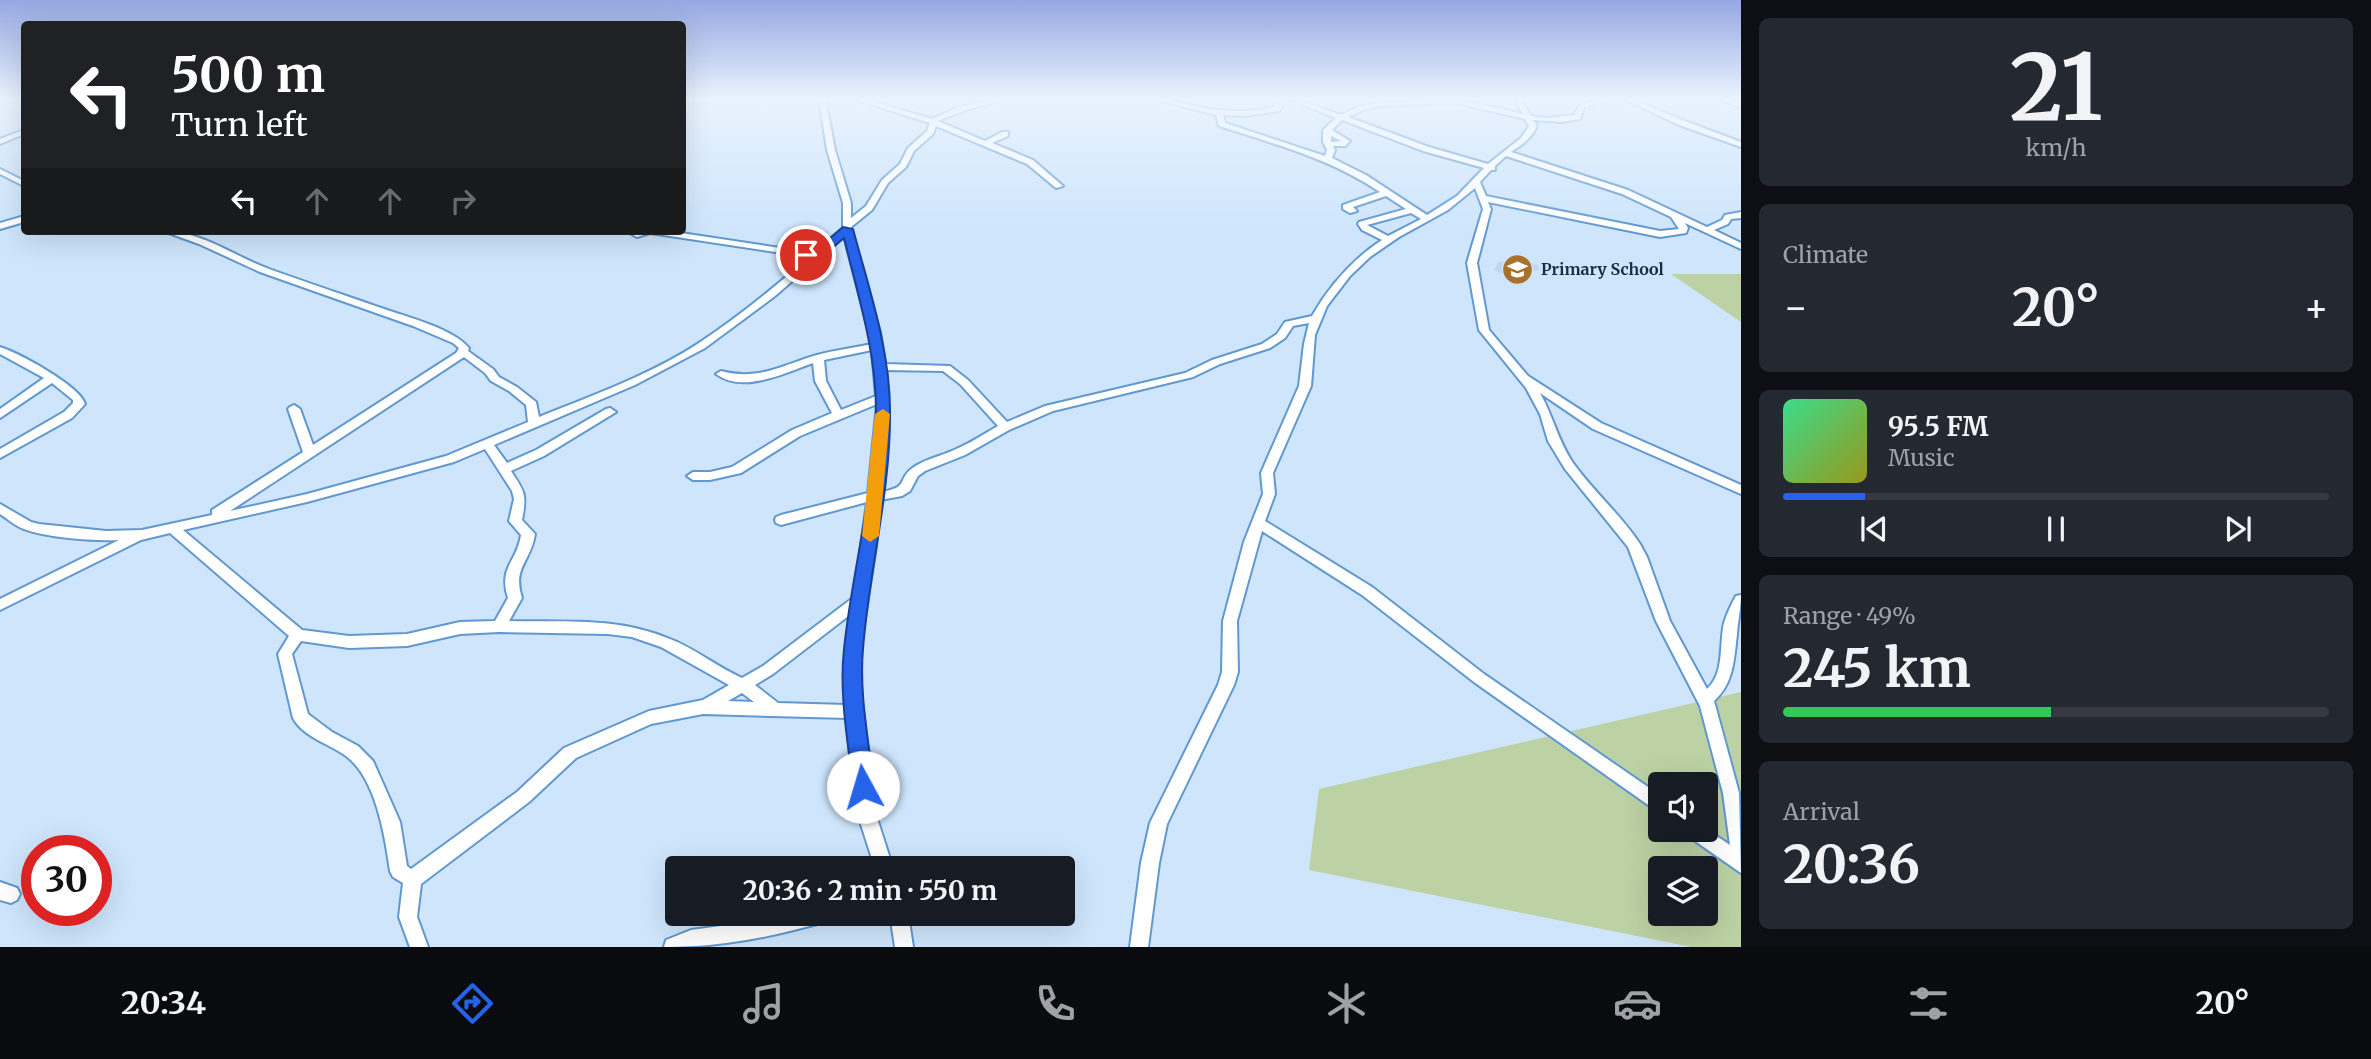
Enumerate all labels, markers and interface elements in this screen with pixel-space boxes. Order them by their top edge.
text: 21 [2009,30,2103,145]
text: 500 m [171,44,325,105]
icon: left [56,49,147,140]
text: Turn left [171,105,308,145]
text: km/h [2026,133,2086,162]
icon: left [225,182,263,220]
icon: ahead [298,182,336,220]
icon: ahead [371,182,409,220]
icon: right [444,182,482,220]
pin [776,225,836,285]
icon: arrive [787,236,825,274]
text: Climate [1783,240,1868,269]
school or university icon: Primary School [1501,252,1535,286]
place label: Primary School [1541,259,1664,279]
text: 20° [2012,275,2100,340]
text: − [1783,284,1808,331]
text: + [2304,284,2329,331]
text: 95.5 FM [1888,410,1989,443]
text: Music [1888,443,1955,472]
icon: previous [1855,510,1893,548]
icon: pause [2037,510,2075,548]
icon: next [2219,510,2257,548]
text: Range · 49% [1783,601,1916,630]
text: 245 km [1783,636,1971,701]
position arrow [826,750,900,824]
map controls [1648,772,1718,926]
button: sound [1648,772,1718,842]
text: Arrival [1783,797,1860,826]
text: 20:36 [1783,832,1920,897]
speed limit sign: 30 [21,835,112,926]
button: layers [1648,856,1718,926]
text: 20:36 · 2 min · 550 m [743,874,997,907]
icon: directions [448,979,497,1028]
icon: music [739,979,788,1028]
icon: phone [1031,979,1080,1028]
icon: climate [1322,979,1371,1028]
icon: car [1613,979,1662,1028]
icon: filters [1904,979,1953,1028]
text: 20:34 [121,983,206,1023]
text: 20° [2196,983,2250,1023]

